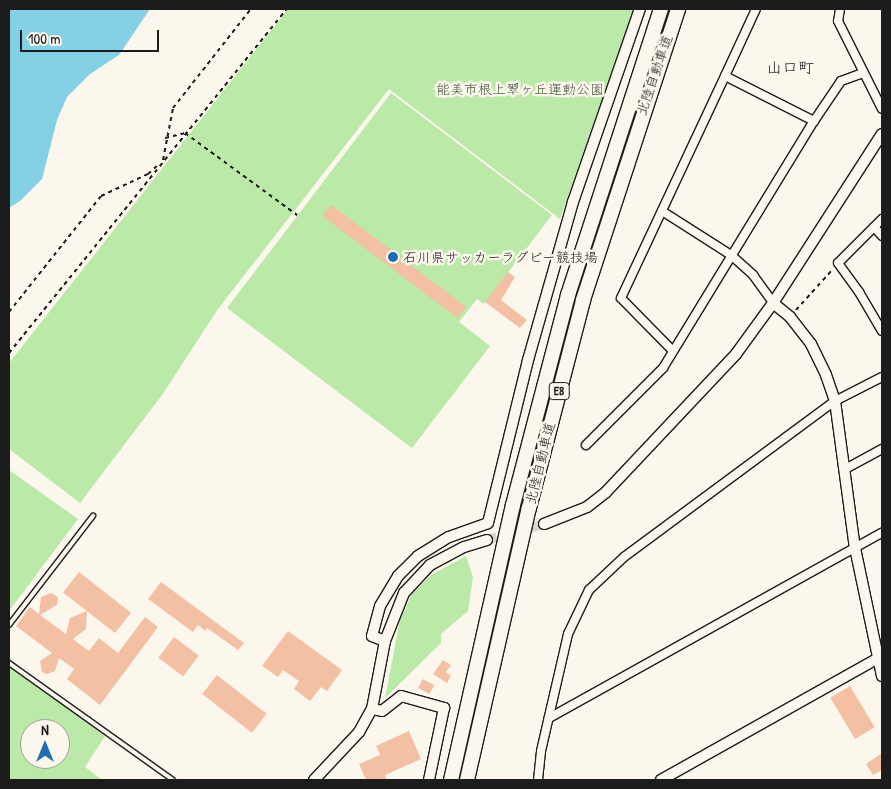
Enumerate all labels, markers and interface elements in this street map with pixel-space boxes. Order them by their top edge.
scale bar [22,20,161,52]
text: 100 m [28,28,61,49]
street label: 北陸自動車道 [632,33,676,117]
district label: 山口町 [766,57,814,77]
park label: 能美市根上翠ヶ丘運動公園 [436,81,604,97]
place label: 石川県サッカーラグビー競技場 [403,249,598,265]
marker: 石川県サッカーラグビー競技場 [387,251,399,263]
road number: E8 [548,382,570,401]
street label: 北陸自動車道 [522,420,558,506]
north arrow [20,719,70,769]
text: N [41,720,49,739]

